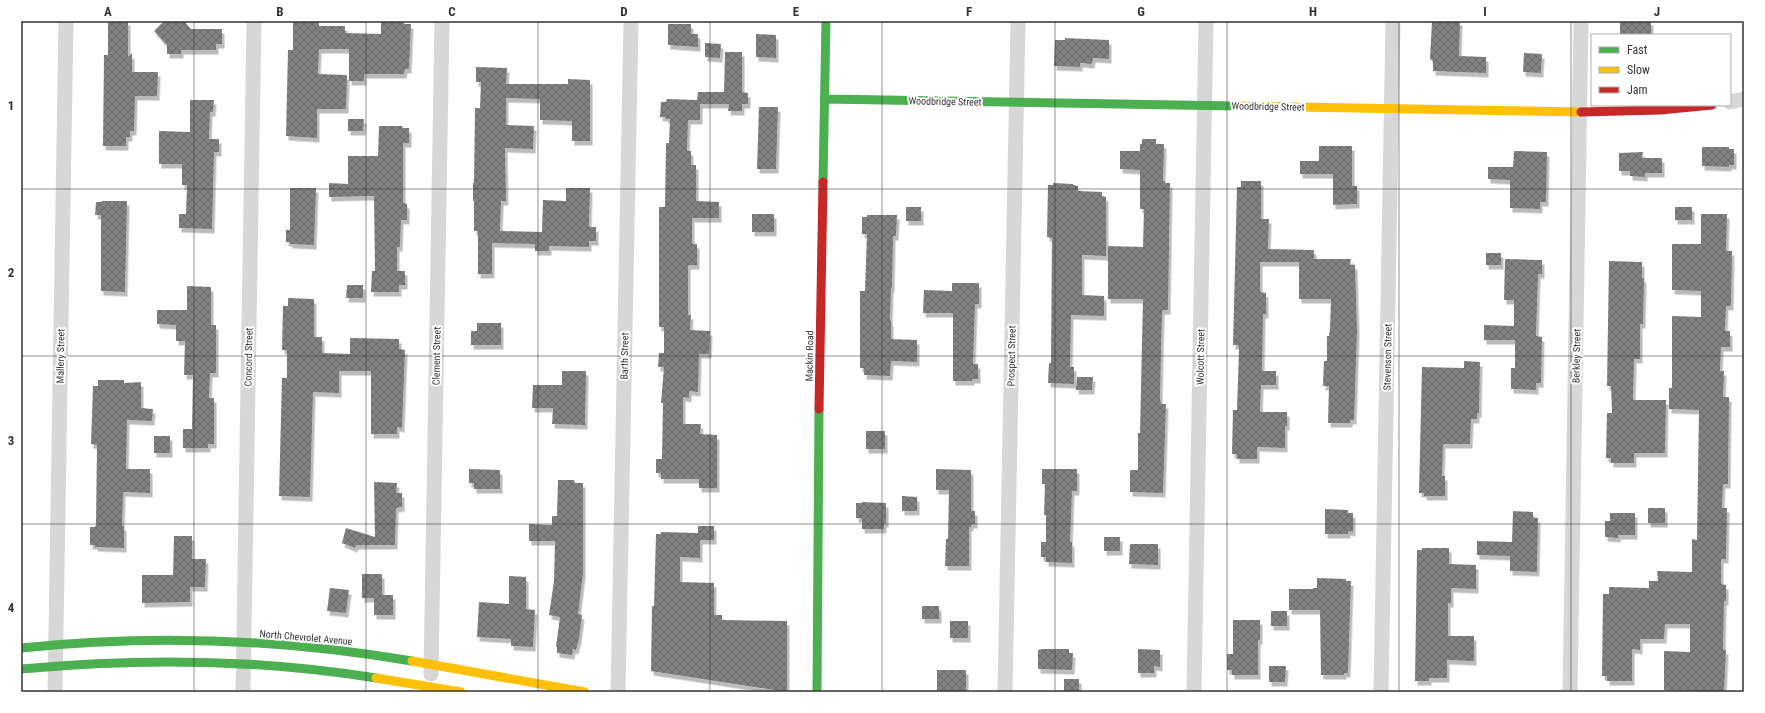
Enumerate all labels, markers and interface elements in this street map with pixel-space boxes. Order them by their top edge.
text: A [104,4,112,19]
text: B [276,4,284,19]
text: C [448,4,456,19]
text: D [620,4,628,19]
text: E [793,4,800,19]
text: F [966,4,972,19]
text: G [1137,4,1145,19]
text: H [1309,4,1317,19]
text: I [1483,4,1487,19]
text: J [1654,4,1660,19]
legend [1591,34,1731,106]
text: Fast [1627,43,1648,57]
text: Slow [1627,63,1650,77]
text: Jam [1627,83,1648,97]
street label: Woodbridge Street [908,95,982,108]
text: 1 [8,98,14,113]
street label: Woodbridge Street [1231,100,1305,113]
text: 2 [8,265,15,280]
street label: Stevenson Street [1381,324,1394,390]
street label: Prospect Street [1005,325,1018,387]
street label: Concord Street [242,327,255,387]
street label: Clement Street [430,327,443,385]
street label: Mallery Street [55,329,66,383]
street label: Wolcott Street [1195,329,1206,385]
street label: Berkley Street [1571,329,1582,383]
street label: Mackin Road [804,330,815,382]
street label: Barth Street [619,332,630,380]
text: 3 [8,433,14,448]
text: 4 [8,600,15,615]
street label: North Chevrolet Avenue [259,628,353,647]

